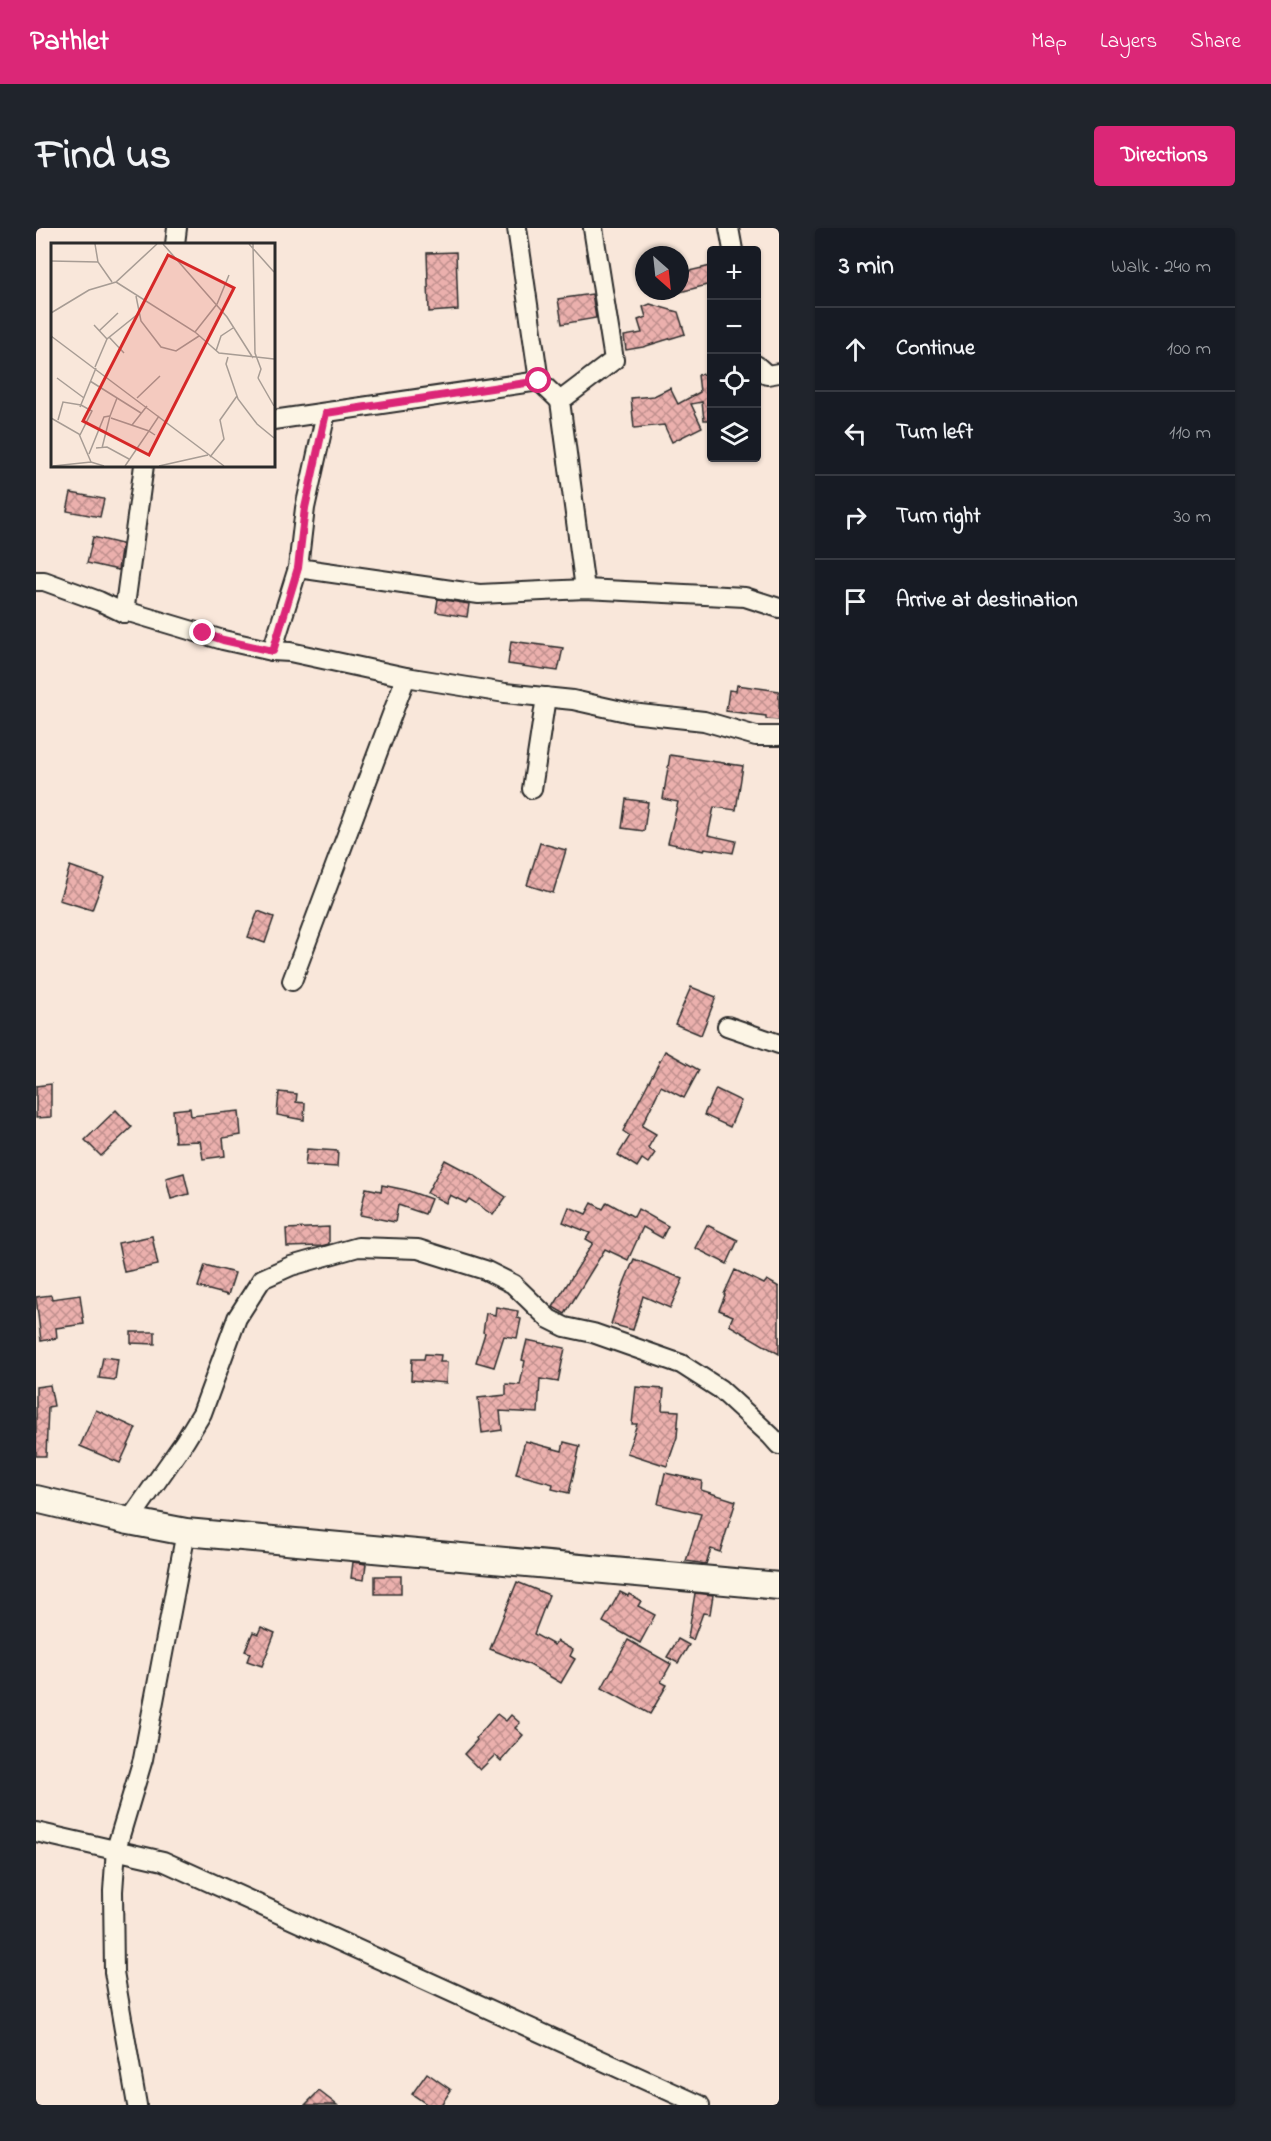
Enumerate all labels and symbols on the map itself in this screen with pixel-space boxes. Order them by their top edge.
inset map [51,243,274,466]
north arrow [635,246,689,300]
route start [525,367,551,393]
route end [189,619,215,645]

